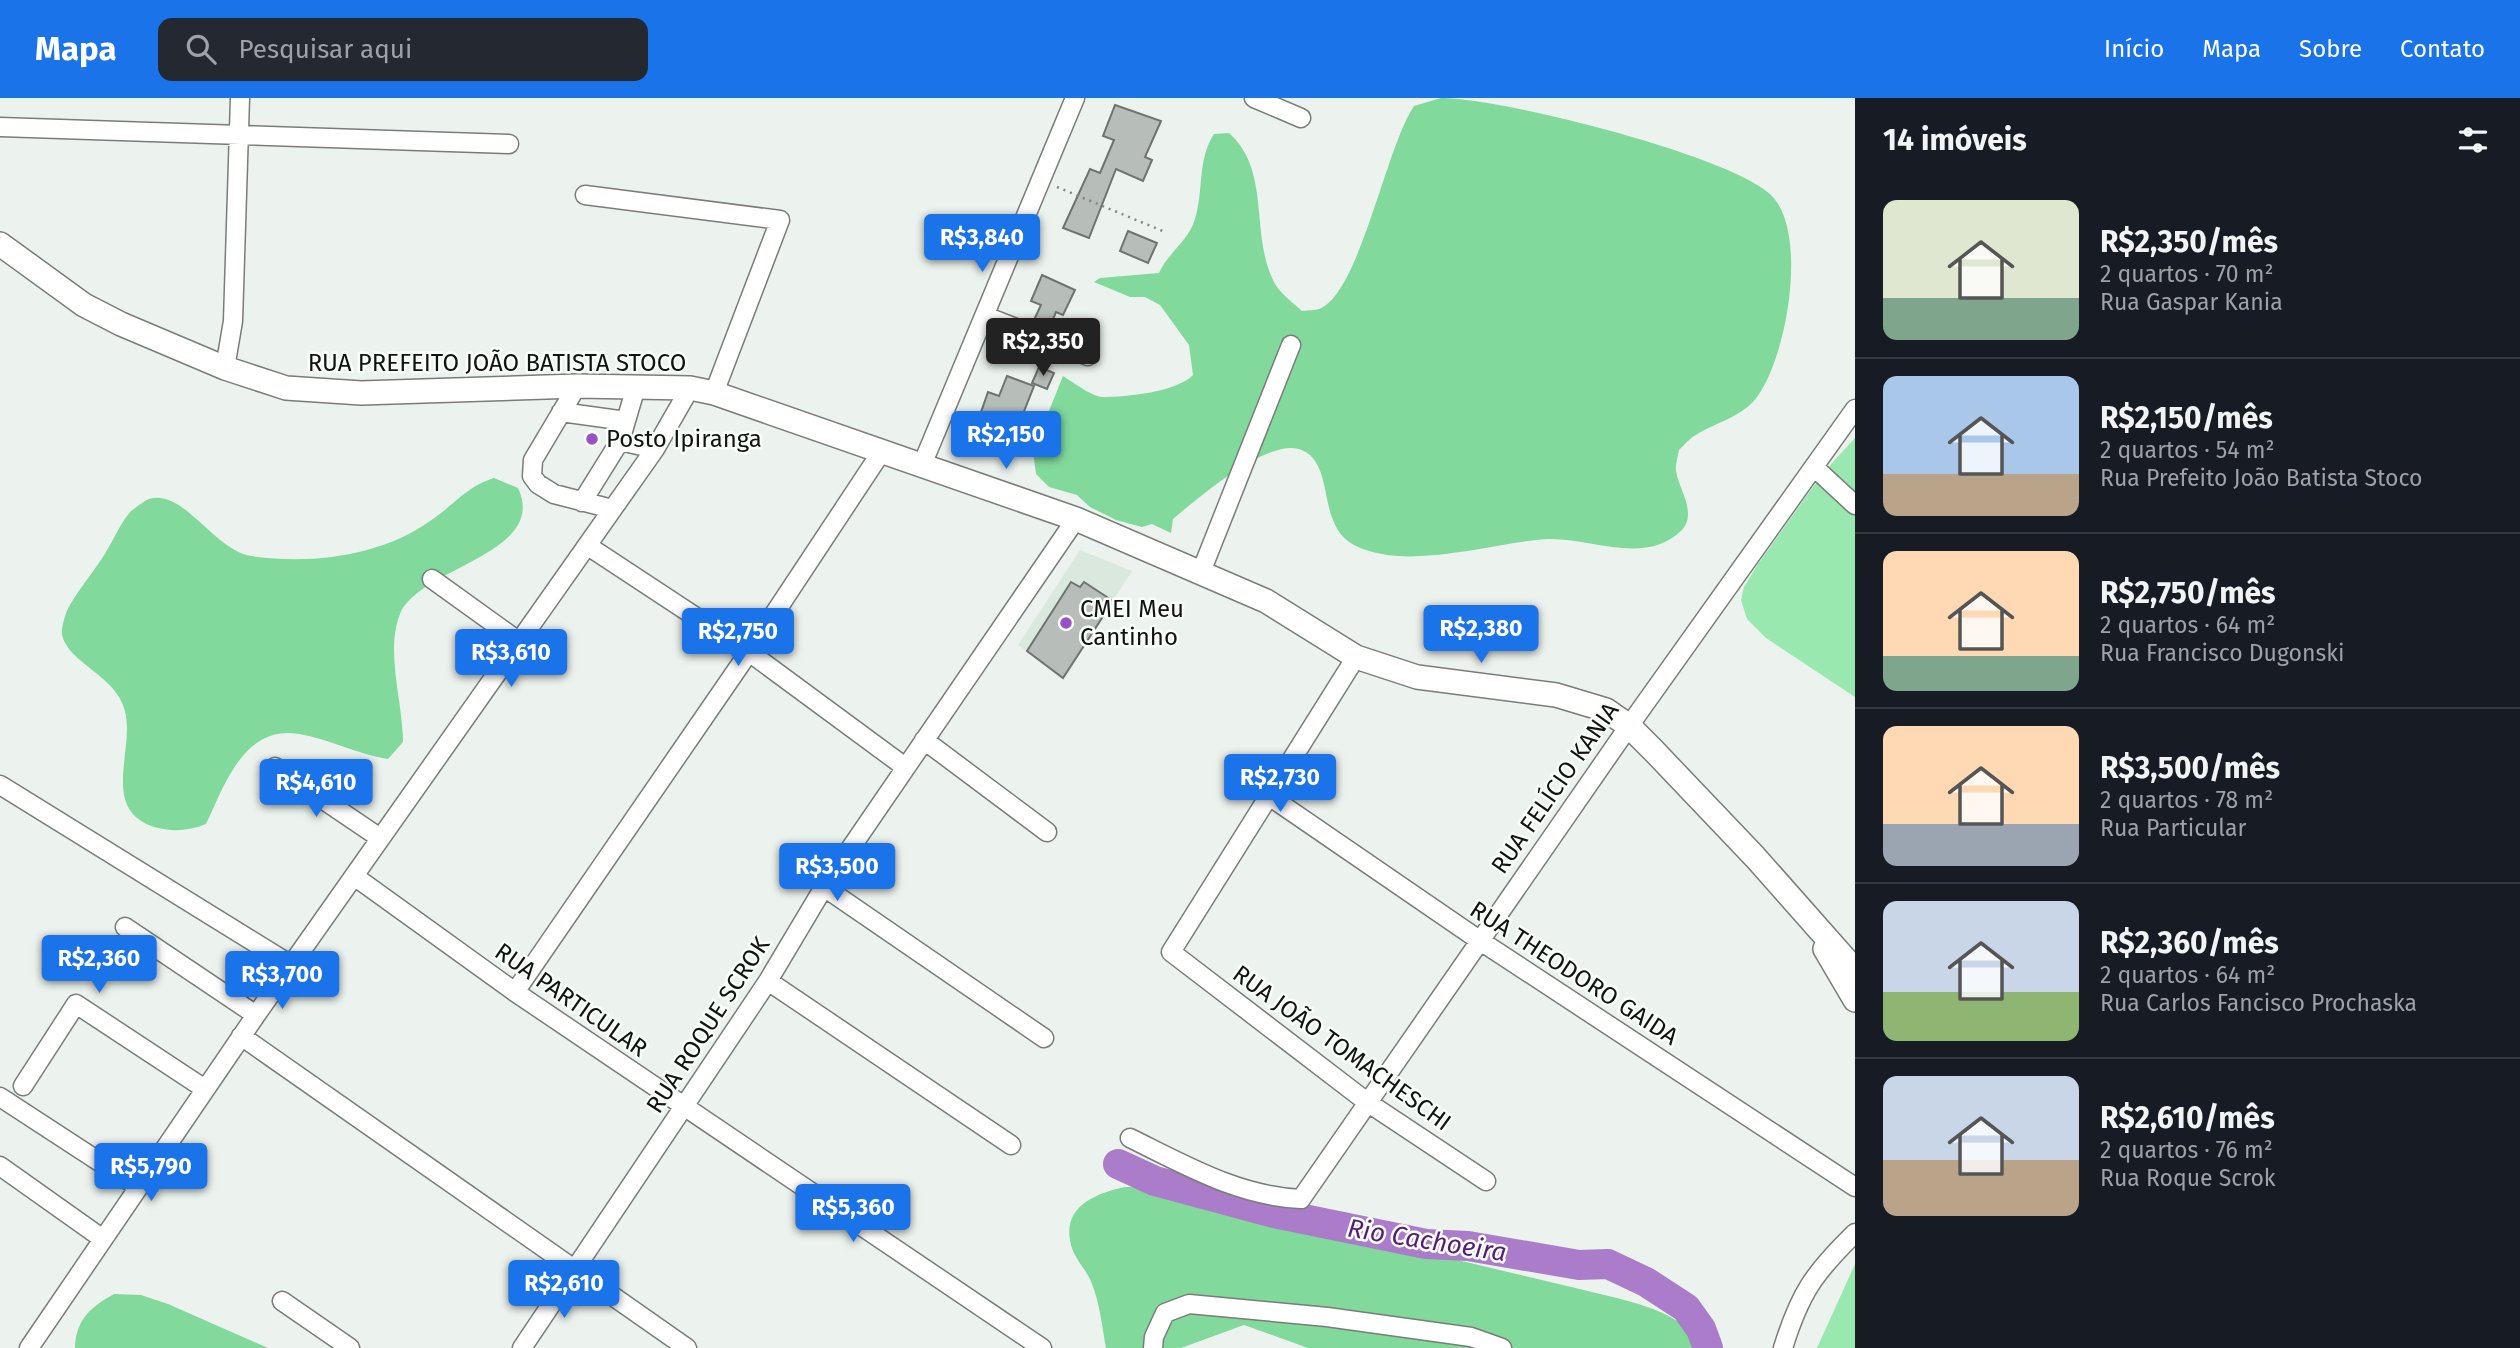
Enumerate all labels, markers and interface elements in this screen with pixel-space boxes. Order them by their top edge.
search box [158,18,648,81]
text: Mapa [35,29,116,69]
icon: search [182,30,220,68]
text: Pesquisar aqui [238,34,412,65]
text: Início [2104,35,2164,63]
text: Mapa [2202,35,2261,63]
text: Sobre [2299,35,2362,63]
text: Contato [2400,35,2485,63]
icon: filters [2454,121,2492,159]
text: 14 imóveis [1883,122,2027,158]
pin: R$3,840 [917,214,1047,274]
text: R$3,840 [940,223,1024,251]
text: R$2,350/mês [2100,224,2278,260]
icon: home [1939,228,2023,312]
text: 2 quartos · 70 m² [2100,260,2274,288]
text: Rua Gaspar Kania [2100,288,2283,316]
pin: R$2,350 [978,318,1108,378]
text: R$2,350 [1002,327,1084,355]
street label: RUA PREFEITO JOÃO BATISTA STOCO [308,349,686,377]
text: R$2,150/mês [2100,400,2273,436]
icon: home [1939,404,2023,488]
pin: R$2,150 [941,412,1071,471]
text: R$2,150 [967,420,1045,448]
place label: Posto Ipiranga [606,425,762,453]
marker: Posto Ipiranga [584,431,600,447]
text: 2 quartos · 54 m² [2100,436,2275,464]
text: Rua Prefeito João Batista Stoco [2100,464,2422,492]
text: R$2,750/mês [2100,575,2276,611]
icon: home [1939,579,2023,663]
place label: CMEI Meu Cantinho [1080,595,1184,651]
pin: R$2,380 [1416,606,1546,665]
pin: R$2,750 [673,608,803,668]
text: 2 quartos · 64 m² [2100,611,2275,639]
text: R$2,380 [1440,614,1522,642]
marker: CMEI Meu Cantinho [1058,615,1074,631]
text: R$2,750 [698,617,778,645]
pin: R$3,610 [446,630,576,689]
text: R$3,610 [471,638,551,666]
text: Rua Francisco Dugonski [2100,639,2344,667]
street label: RUA FELÍCIO KANIA [1485,696,1625,879]
text: R$3,500/mês [2100,750,2280,786]
pin: R$2,730 [1215,754,1345,814]
icon: home [1939,754,2023,838]
pin: R$4,610 [251,760,381,819]
text: R$2,730 [1240,763,1320,791]
text: R$4,610 [276,768,356,796]
text: 2 quartos · 78 m² [2100,786,2273,814]
text: Rua Particular [2100,814,2246,842]
pin: R$3,500 [772,844,902,903]
text: R$3,500 [795,852,879,880]
street label: RUA THEODORO GAIDA [1465,895,1683,1051]
text: R$2,360/mês [2100,925,2279,961]
icon: home [1939,929,2023,1013]
street label: RUA ROQUE SCROK [641,931,776,1118]
pin: R$2,360 [34,936,164,995]
street label: RUA PARTICULAR [490,937,652,1063]
text: R$2,360 [58,944,140,972]
pin: R$3,700 [217,951,347,1011]
street label: RUA JOÃO TOMACHESCHI [1227,959,1457,1137]
text: R$3,700 [241,960,323,988]
text: 2 quartos · 64 m² [2100,961,2275,989]
text: Rua Carlos Fancisco Prochaska [2100,989,2417,1017]
text: R$2,610/mês [2100,1100,2275,1136]
icon: home [1939,1104,2023,1188]
text: 2 quartos · 76 m² [2100,1136,2273,1164]
pin: R$5,790 [86,1144,216,1203]
text: R$5,790 [110,1152,192,1180]
text: Rua Roque Scrok [2100,1164,2276,1192]
pin: R$5,360 [788,1184,918,1244]
text: R$5,360 [811,1193,895,1221]
water label: Rio Cachoeira [1345,1213,1509,1268]
pin: R$2,610 [499,1260,629,1320]
text: R$2,610 [524,1269,604,1297]

